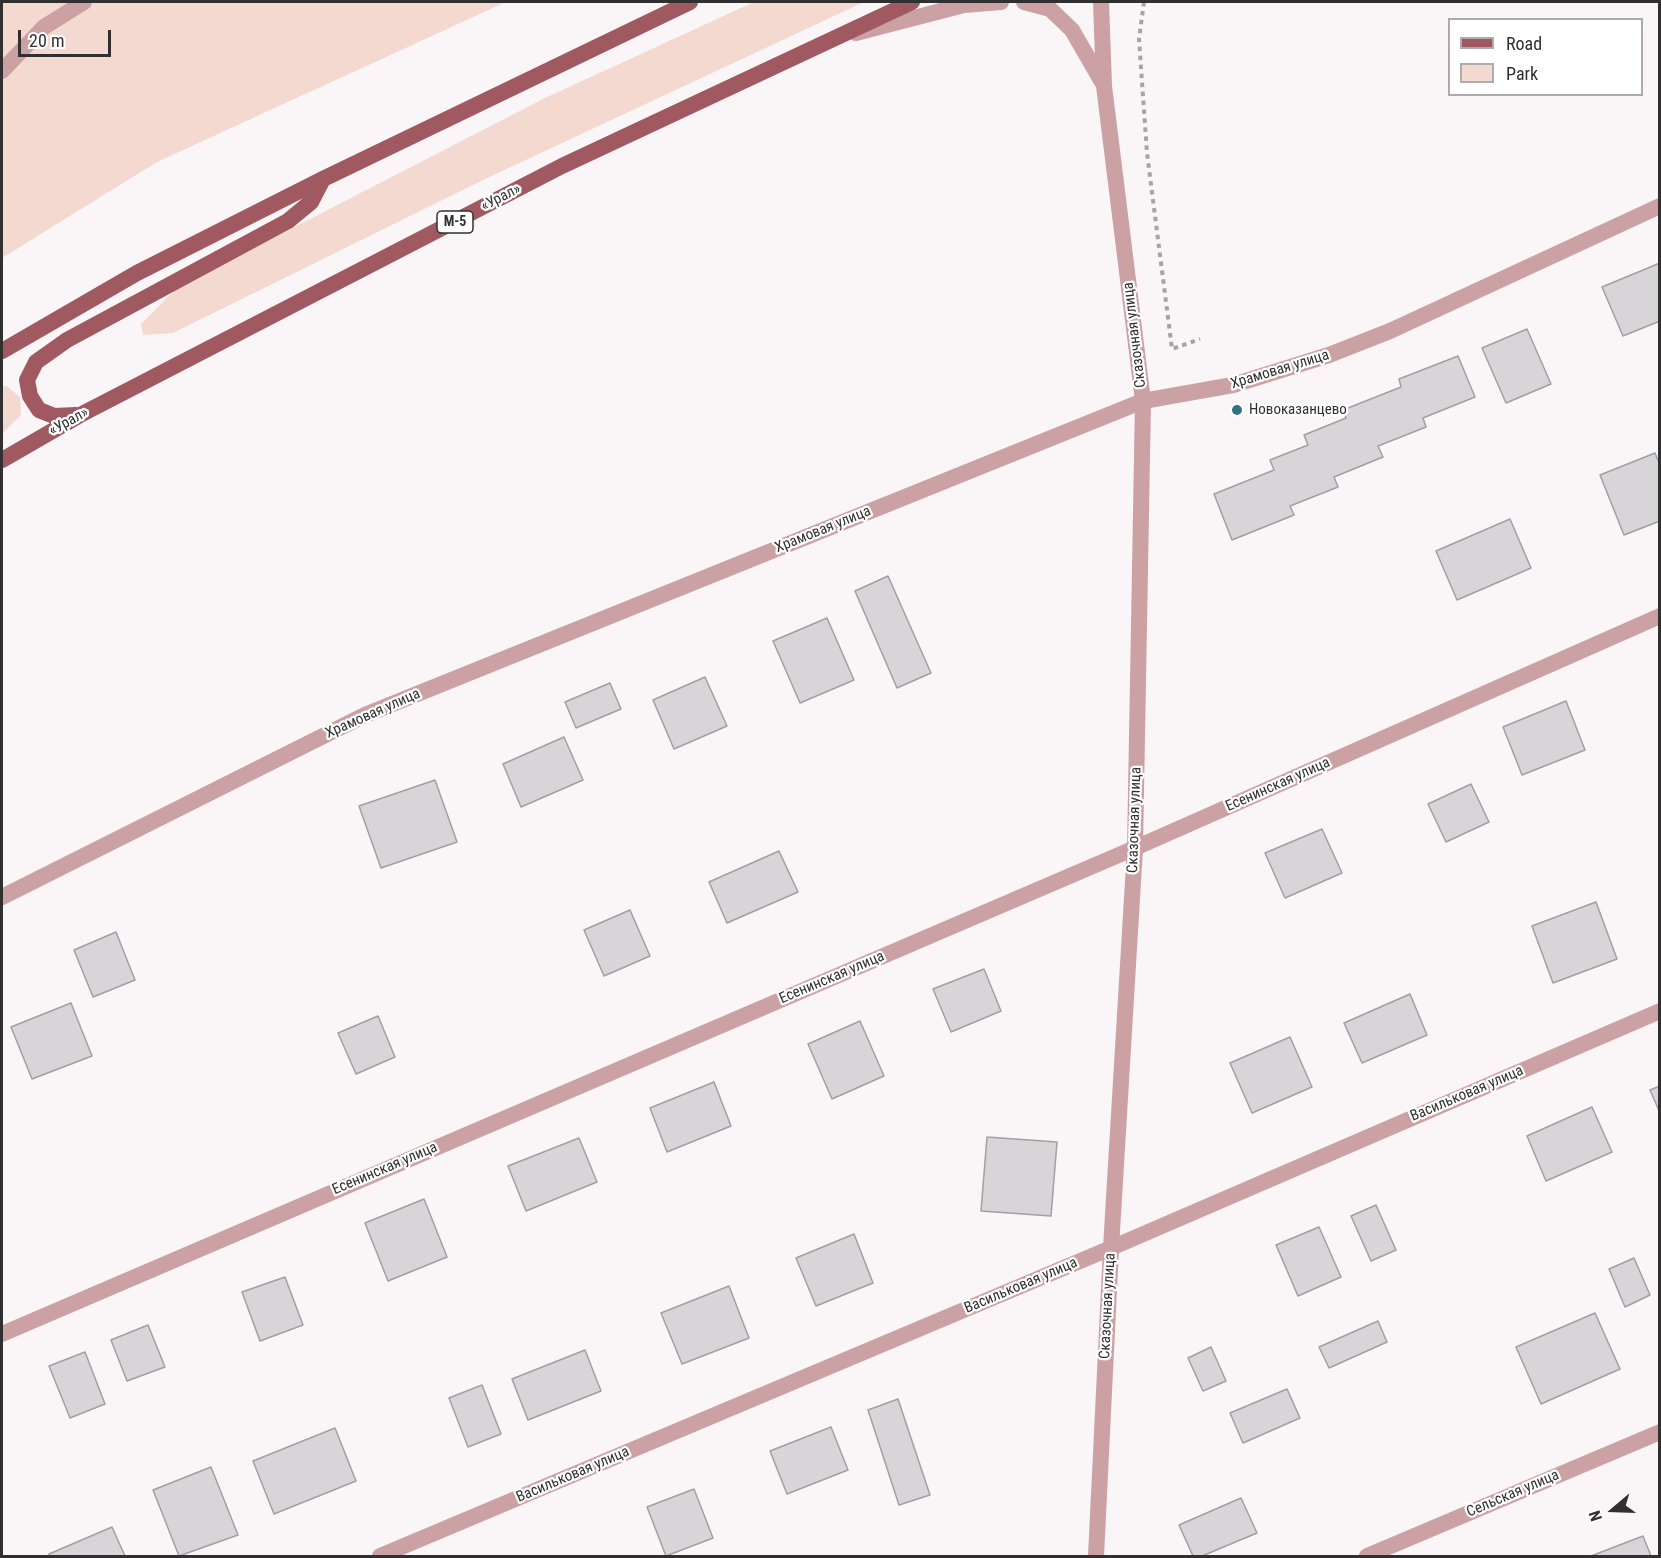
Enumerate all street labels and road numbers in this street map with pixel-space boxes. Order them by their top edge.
street label: «Урал» [478,180,524,216]
road number: М-5 [437,211,473,233]
street label: Сказочная улица [1120,281,1150,389]
street label: Храмовая улица [1229,347,1331,393]
street label: «Урал» [46,404,92,440]
street label: Храмовая улица [772,503,874,557]
street label: Храмовая улица [323,685,423,743]
street label: Есенинская улица [1223,754,1333,816]
street label: Сказочная улица [1124,767,1146,873]
street label: Есенинская улица [777,948,887,1008]
street label: Васильковая улица [1408,1062,1526,1126]
street label: Есенинская улица [330,1139,440,1199]
street label: Сказочная улица [1096,1253,1120,1359]
street label: Васильковая улица [962,1254,1080,1318]
street label: Васильковая улица [514,1443,632,1507]
street label: Сельская улица [1464,1466,1562,1522]

